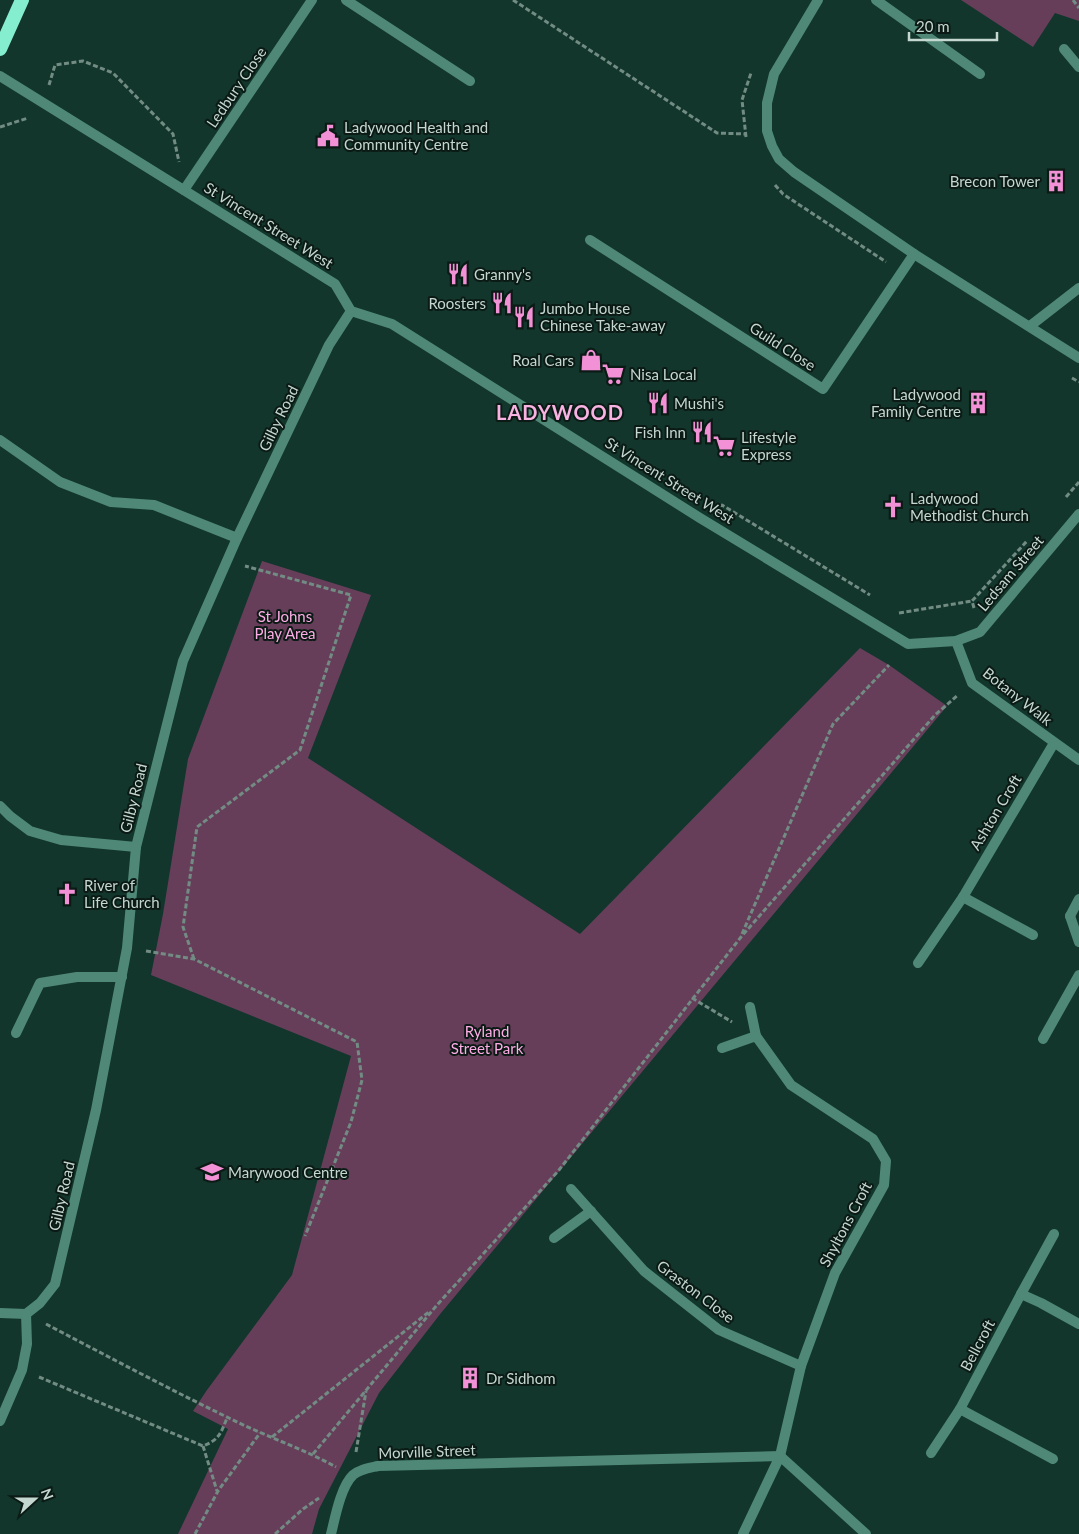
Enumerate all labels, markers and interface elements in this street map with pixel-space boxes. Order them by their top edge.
scale bar [909,10,996,42]
text: 20 m [916,17,950,35]
street label: Ledbury Close [202,43,270,131]
place label: Ladywood Health and Community Centre [344,118,488,153]
public building icon: Ladywood Health and Community Centre [315,123,341,149]
building icon: Brecon Tower [1043,168,1069,194]
place label: Brecon Tower [950,172,1041,190]
street label: St Vincent Street West [201,178,337,272]
restaurant icon: Granny's [445,261,471,287]
place label: Granny's [474,265,531,283]
restaurant icon: Roosters [489,290,515,316]
place label: Roosters [428,294,486,312]
place label: Jumbo House Chinese Take-away [540,299,666,334]
restaurant icon: Jumbo House Chinese Take-away [511,304,537,330]
street label: Guild Close [747,318,819,374]
shop icon: Roal Cars [578,347,604,373]
place label: Roal Cars [512,351,574,369]
supermarket icon: Nisa Local [600,361,626,387]
place label: Nisa Local [630,365,697,383]
street label: Gilby Road [254,382,302,454]
place label: Ladywood Family Centre [871,385,961,420]
restaurant icon: Mushi's [645,390,671,416]
building icon: Ladywood Family Centre [965,390,991,416]
place label: Mushi's [674,394,724,412]
district label: LADYWOOD [496,400,624,424]
restaurant icon: Fish Inn [689,419,715,445]
place label: Fish Inn [634,423,686,441]
place label: Lifestyle Express [741,428,796,463]
street label: St Vincent Street West [602,433,738,527]
supermarket icon: Lifestyle Express [711,433,737,459]
place label: Ladywood Methodist Church [910,489,1029,524]
church icon: Ladywood Methodist Church [880,494,906,520]
street label: Ledsam Street [973,531,1047,614]
park label: St Johns Play Area [254,607,316,642]
street label: Botany Walk [980,663,1057,729]
street label: Gilby Road [116,762,150,834]
street label: Ashton Croft [965,770,1025,853]
place label: River of Life Church [84,876,160,911]
church icon: River of Life Church [54,881,80,907]
park label: Ryland Street Park [451,1022,524,1057]
school or university icon: Marywood Centre [199,1159,225,1185]
street label: Gilby Road [44,1160,78,1232]
place label: Marywood Centre [228,1163,348,1181]
street label: Shyltons Croft [815,1178,875,1270]
street label: Graston Close [654,1256,738,1326]
street label: Bellcroft [956,1316,998,1374]
building icon: Dr Sidhom [457,1365,483,1391]
place label: Dr Sidhom [486,1369,556,1387]
street label: Morville Street [378,1440,477,1462]
north arrow [10,1474,60,1524]
text: N [38,1486,57,1502]

